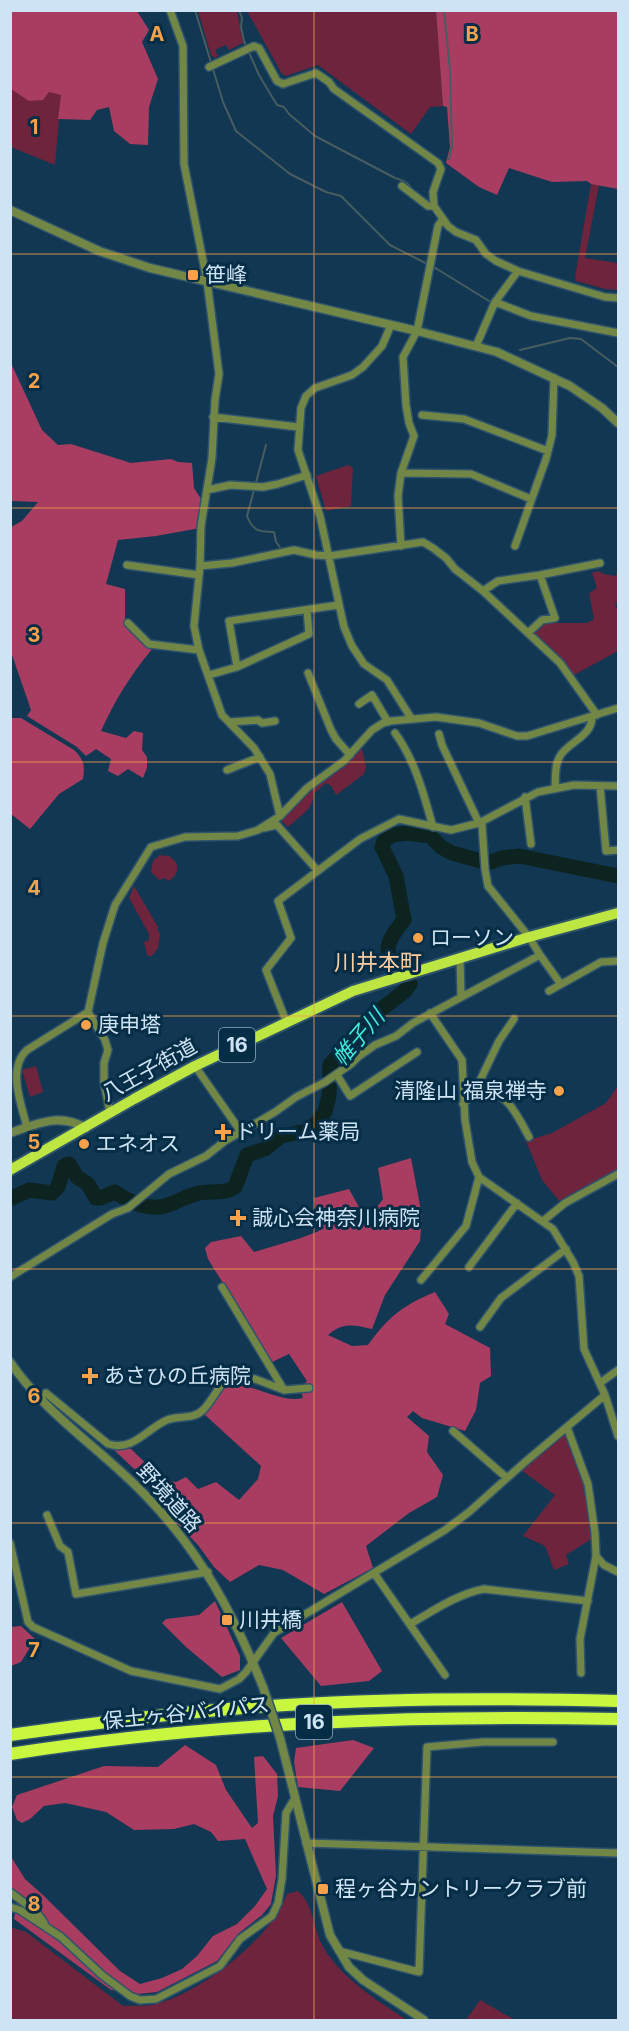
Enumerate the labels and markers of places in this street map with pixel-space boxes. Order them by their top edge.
place label: 笹峰 [205,262,247,287]
marker: 笹峰 [186,268,200,282]
place label: ローソン [430,925,514,950]
marker: ローソン [411,931,425,945]
place label: 庚申塔 [98,1012,161,1037]
marker: 庚申塔 [79,1018,93,1032]
place label: 清隆山 福泉禅寺 [394,1078,547,1103]
marker: 清隆山 福泉禅寺 [552,1084,566,1098]
place label: ドリーム薬局 [235,1119,360,1144]
marker: ドリーム薬局 [216,1125,230,1139]
place label: エネオス [96,1131,180,1156]
marker: エネオス [77,1137,91,1151]
place label: 誠心会神奈川病院 [252,1205,420,1230]
marker: 誠心会神奈川病院 [229,1209,247,1227]
place label: あさひの丘病院 [104,1363,251,1388]
marker: あさひの丘病院 [81,1367,99,1385]
place label: 川井橋 [239,1607,302,1632]
marker: 川井橋 [220,1613,234,1627]
place label: 程ヶ谷カントリークラブ前 [335,1876,587,1901]
marker: 程ヶ谷カントリークラブ前 [316,1882,330,1896]

